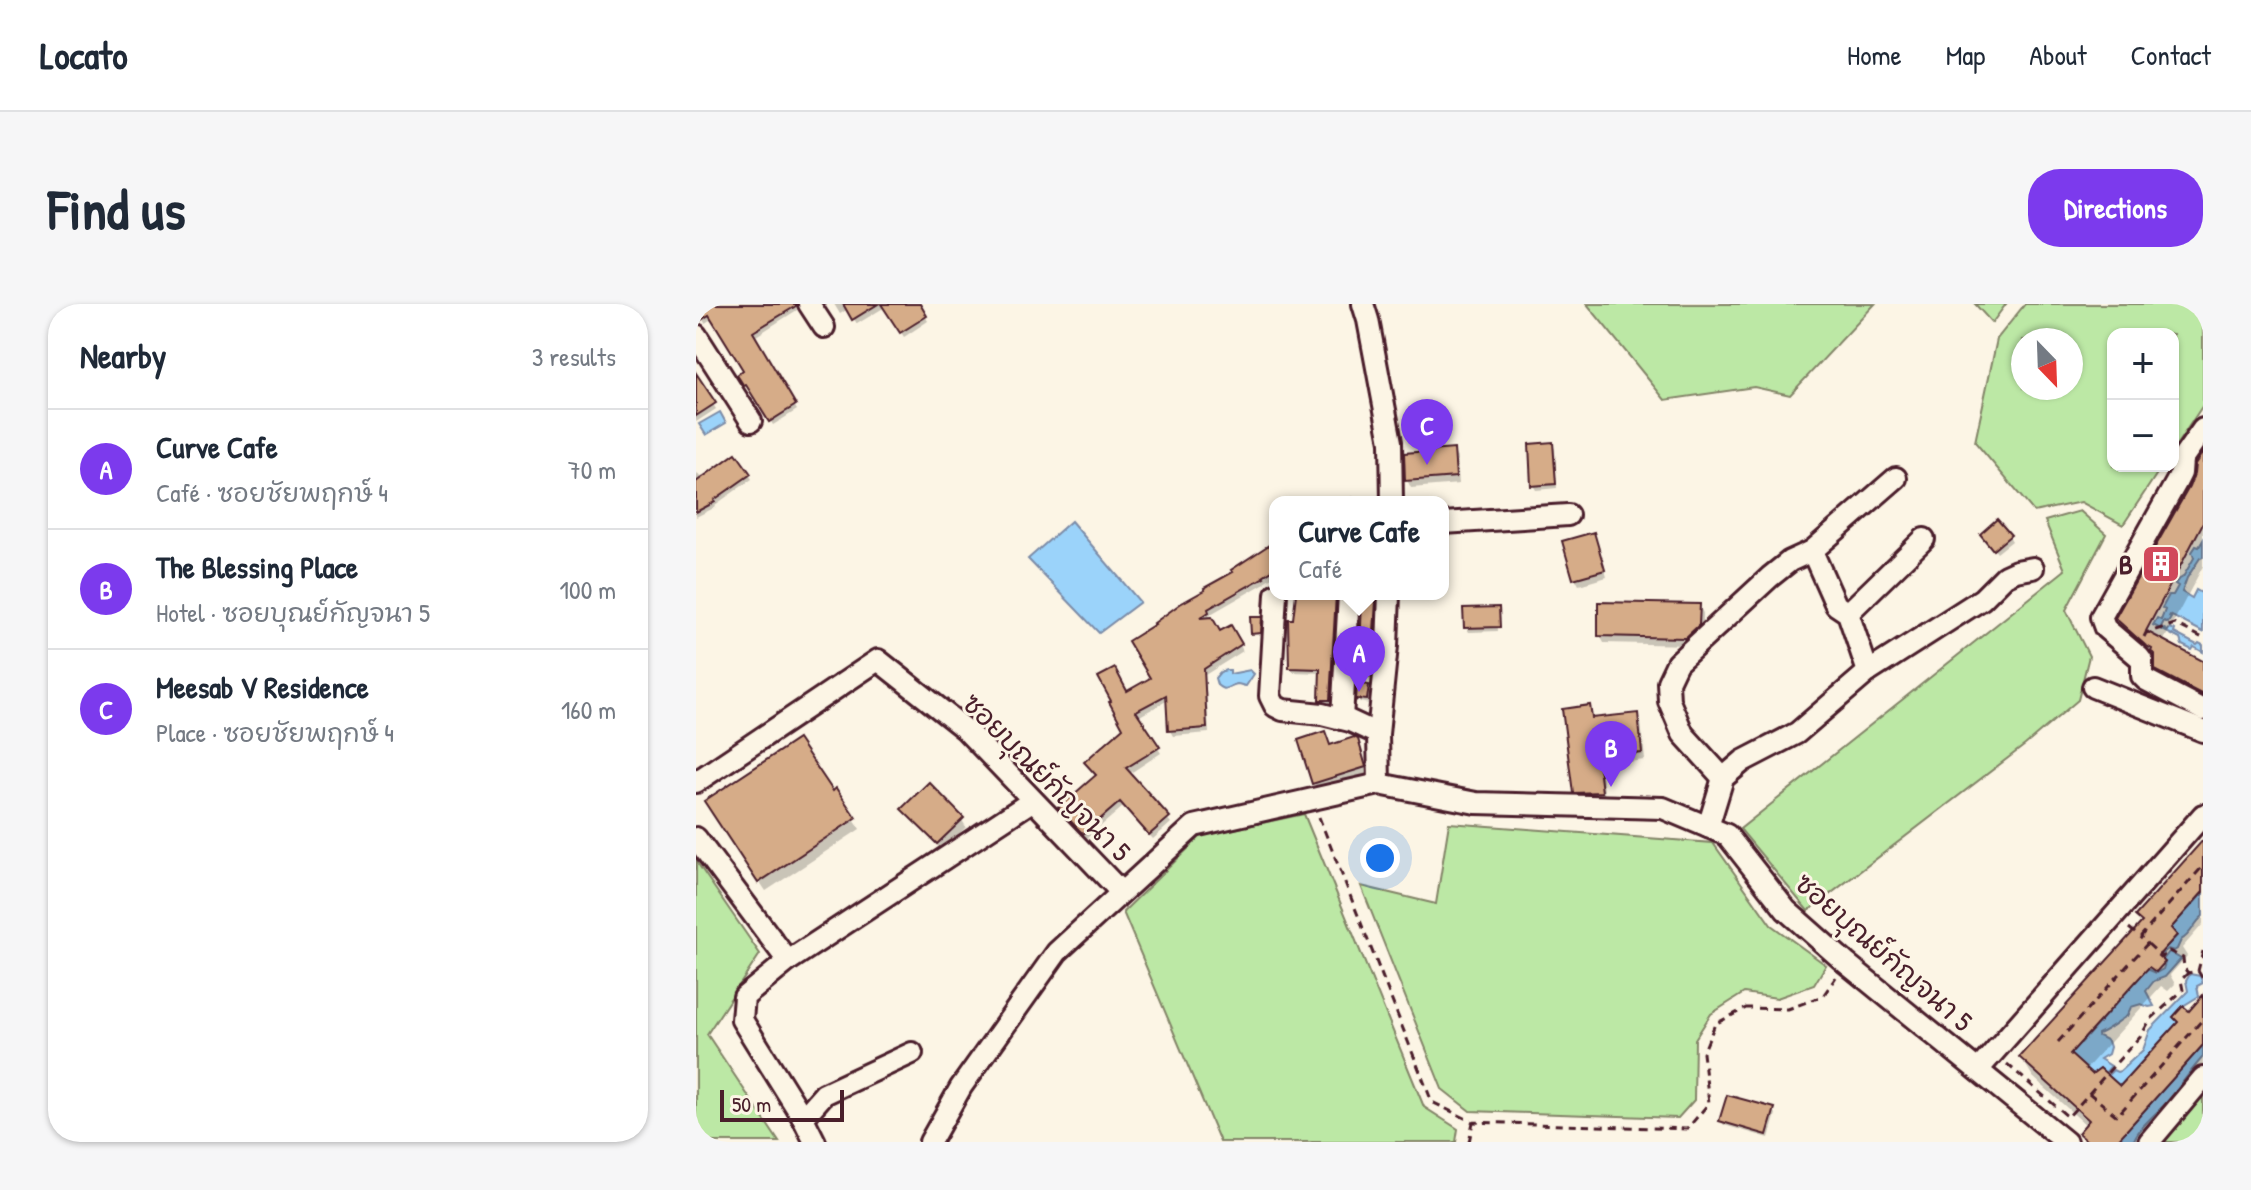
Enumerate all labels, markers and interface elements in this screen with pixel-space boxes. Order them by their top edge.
text: Locato [40,29,127,81]
text: Home [1847,36,1902,74]
text: Map [1946,36,1985,74]
text: About [2029,36,2087,74]
text: Contact [2131,36,2211,74]
button: Directions [2028,169,2203,247]
text: Find us [48,171,186,246]
north arrow [2011,328,2083,400]
map controls [2107,328,2179,472]
button: + [2107,328,2179,400]
text: Nearby [80,333,166,379]
text: 3 results [532,339,616,374]
pin: C [1401,399,1453,465]
button: − [2107,400,2179,472]
text: Curve Cafe [156,427,278,467]
text: A [100,452,112,487]
text: 70 m [568,452,616,487]
text: Café · ซอยชัยพฤกษ์ 4 [156,475,388,510]
popup [1269,496,1449,600]
text: Curve Cafe [1298,511,1420,551]
building icon: B [2140,543,2182,585]
place label: B [2119,545,2133,583]
text: The Blessing Place [156,547,358,587]
text: Café [1298,551,1342,586]
text: B [99,572,113,607]
text: 100 m [560,572,616,607]
text: Hotel · ซอยบุณย์กัญจนา 5 [156,595,430,630]
pin: A [1333,626,1385,692]
text: Meesab V Residence [156,667,369,707]
street label: ซอยบุณย์กัญจนา 5 [953,684,1140,871]
text: C [99,692,113,727]
text: 160 m [561,692,616,727]
text: Place · ซอยชัยพฤกษ์ 4 [156,715,394,750]
pin: B [1585,721,1637,787]
your location [1360,838,1400,878]
street label: ซอยบุณย์กัญจนา 5 [1786,864,1981,1041]
scale bar [720,1086,844,1122]
text: 50 m [732,1089,771,1119]

